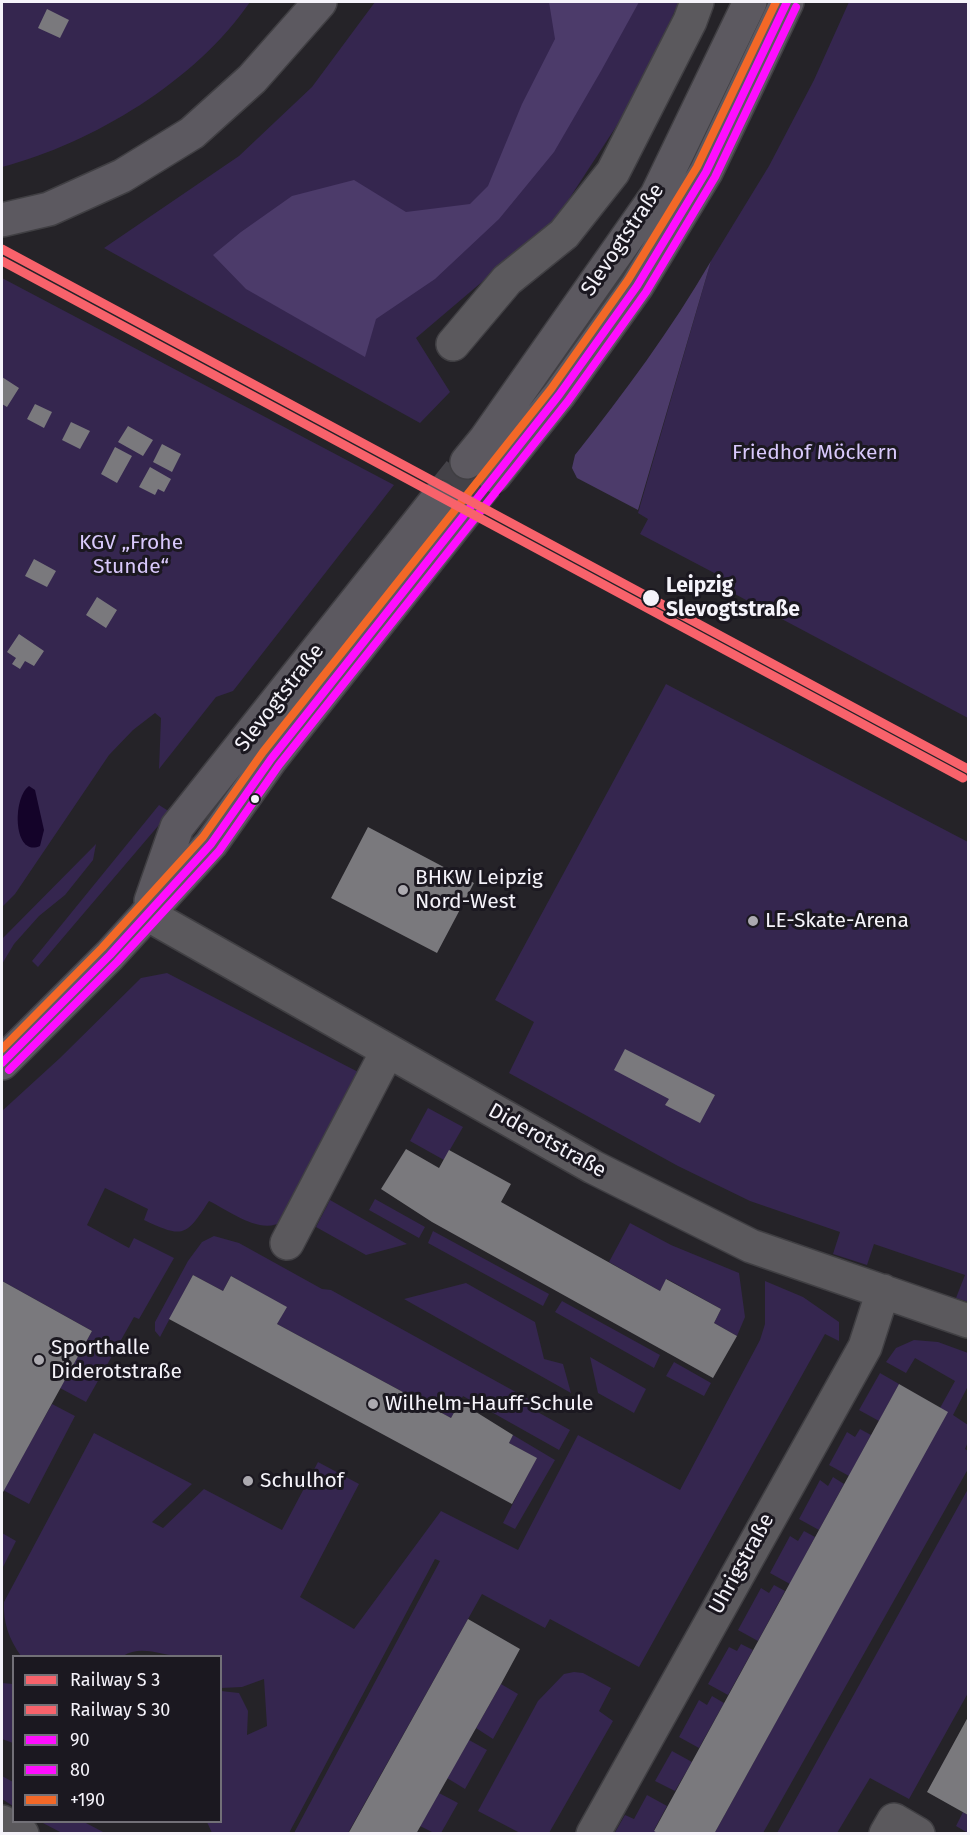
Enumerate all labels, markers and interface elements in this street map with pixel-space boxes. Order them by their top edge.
street label: Slevogtstraße [576,179,670,301]
park label: Friedhof Möckern [732,440,898,466]
park label: KGV „Frohe Stunde“ [79,530,183,580]
place label: Leipzig Slevogtstraße [666,573,800,623]
marker: Leipzig Slevogtstraße [641,588,661,608]
street label: Slevogtstraße [230,639,330,757]
unlabelled marker [249,793,261,805]
place label: BHKW Leipzig Nord-West [415,865,543,915]
marker: BHKW Leipzig Nord-West [396,883,410,897]
place label: LE-Skate-Arena [765,908,909,934]
marker: LE-Skate-Arena [746,914,760,928]
street label: Diderotstraße [484,1098,610,1184]
place label: Sporthalle Diderotstraße [51,1335,182,1385]
marker: Sporthalle Diderotstraße [32,1353,46,1367]
place label: Wilhelm-Hauff-Schule [385,1391,593,1417]
marker: Wilhelm-Hauff-Schule [366,1397,380,1411]
place label: Schulhof [260,1468,344,1494]
marker: Schulhof [241,1474,255,1488]
street label: Uhrigstraße [704,1509,780,1619]
legend [12,1655,222,1823]
text: Railway S 3 [70,1669,160,1691]
text: Railway S 30 [70,1699,170,1721]
text: 90 [70,1729,90,1751]
text: 80 [70,1759,90,1781]
text: +190 [70,1789,105,1811]

